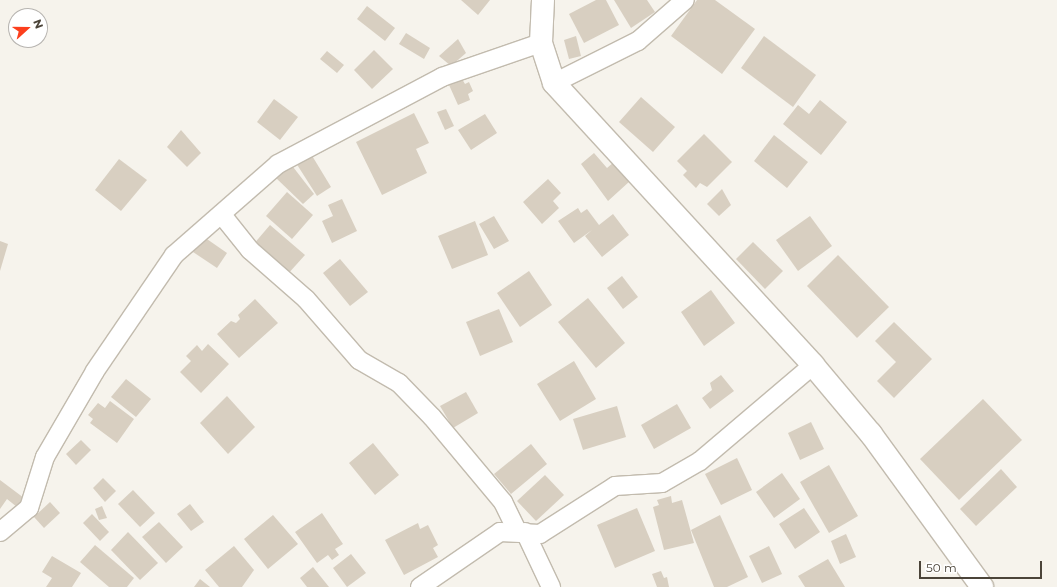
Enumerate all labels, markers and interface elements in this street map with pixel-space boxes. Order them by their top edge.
north arrow [8,8,48,48]
text: N [30,17,46,31]
scale bar [921,553,1044,579]
text: 50 m [926,560,957,575]

